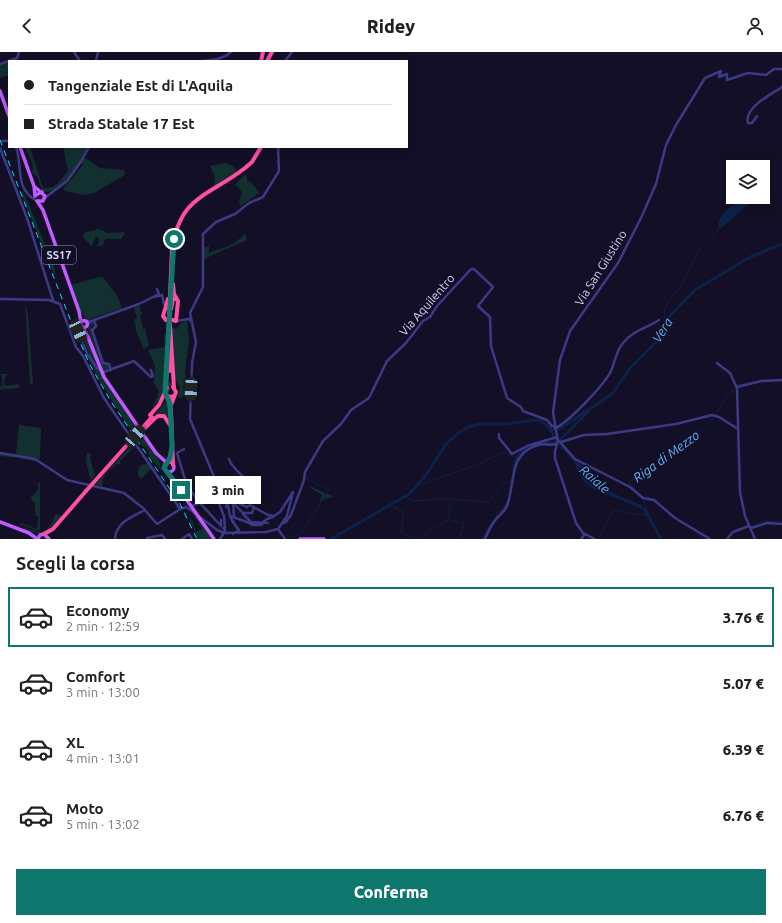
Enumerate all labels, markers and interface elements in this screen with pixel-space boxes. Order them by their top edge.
icon: back [16,15,38,37]
icon: person [744,15,766,37]
text: Ridey [367,16,415,36]
text: Tangenziale Est di L'Aquila [48,77,233,94]
text: Strada Statale 17 Est [48,115,195,132]
map controls [726,160,770,204]
button: layers [726,160,770,204]
street label: Via San Giustino [572,228,629,308]
route start [165,230,183,248]
road number: SS17 [42,246,76,264]
street label: Via Aquilentro [396,271,457,338]
water label: Vera [649,315,675,345]
car [67,318,89,344]
car [184,377,198,401]
car [123,423,147,449]
water label: Riga di Mezzo [630,427,702,485]
water label: Raiale [577,462,613,496]
callout: 3 min [195,476,261,504]
route end [172,481,190,499]
text: 3 min [211,483,245,497]
text: Scegli la corsa [16,553,135,573]
icon: car [18,599,54,635]
text: Economy [66,602,130,619]
text: 3.76 € [723,609,764,626]
text: 2 min · 12:59 [66,619,140,633]
icon: car [18,665,54,701]
text: Comfort [66,668,125,685]
text: 5.07 € [723,675,764,692]
text: 3 min · 13:00 [66,685,140,699]
icon: car [18,731,54,767]
text: XL [66,734,84,751]
text: 6.39 € [723,741,764,758]
text: 4 min · 13:01 [66,751,140,765]
icon: car [18,797,54,833]
text: Moto [66,800,104,817]
text: 6.76 € [723,807,764,824]
text: 5 min · 13:02 [66,817,140,831]
button: Conferma [16,869,766,915]

